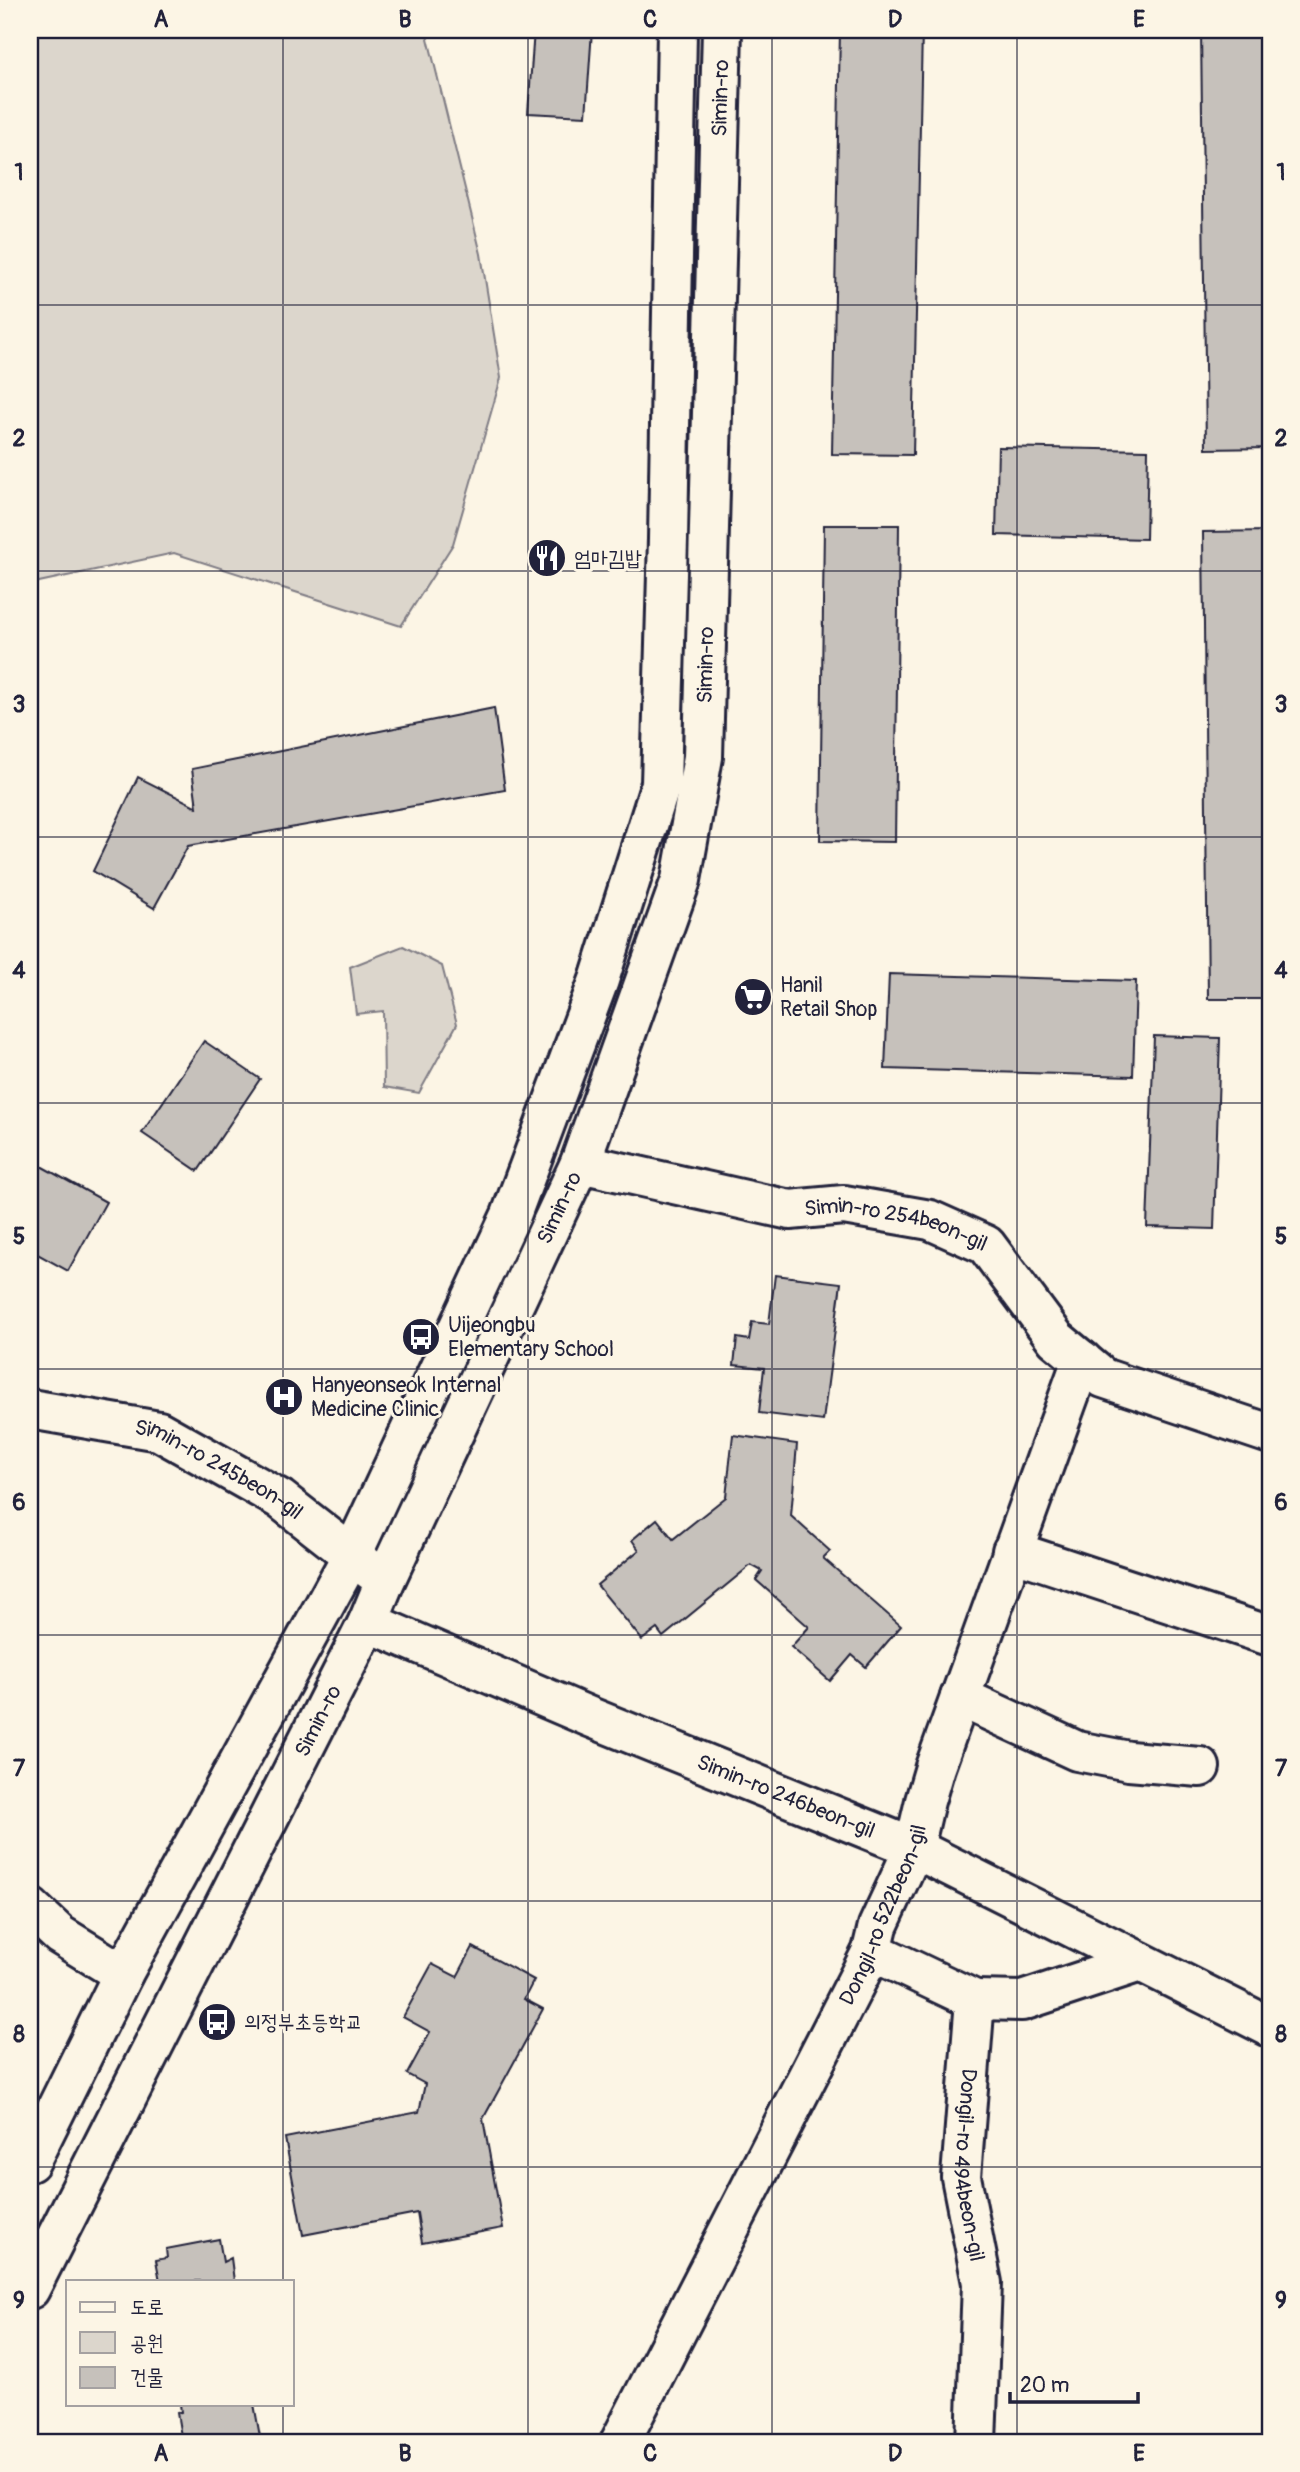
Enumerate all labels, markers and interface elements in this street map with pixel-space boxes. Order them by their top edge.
text: A [154,5,169,34]
text: B [398,5,412,34]
text: C [643,5,657,34]
text: D [888,5,902,34]
text: E [1133,5,1145,34]
street label: Simin-ro [706,59,735,137]
text: 1 [15,158,24,187]
text: 1 [1277,158,1286,187]
text: 2 [13,424,26,453]
text: 2 [1275,424,1288,453]
restaurant icon: 엄마김밥 [526,537,568,579]
place label: 엄마김밥 [574,545,642,572]
street label: Simin-ro [691,626,720,704]
text: 3 [13,690,25,719]
text: 3 [1275,690,1287,719]
text: 4 [12,956,26,985]
text: 4 [1274,956,1288,985]
place label: Hanil Retail Shop [780,972,878,1023]
supermarket icon: Hanil Retail Shop [732,976,774,1018]
street label: Simin-ro [531,1167,588,1248]
street label: Simin-ro 254beon-gil [803,1191,992,1257]
text: 5 [13,1222,25,1251]
text: 5 [1275,1222,1287,1251]
place label: Uijeongbu Elementary School [448,1312,614,1363]
bus stop icon: Uijeongbu Elementary School [400,1316,442,1358]
place label: Hanyeonseok Internal Medicine Clinic [311,1372,501,1423]
hospital icon: Hanyeonseok Internal Medicine Clinic [263,1376,305,1418]
street label: Simin-ro 245beon-gil [133,1414,309,1525]
text: 6 [12,1488,26,1517]
text: 6 [1274,1488,1288,1517]
street label: Simin-ro [289,1680,347,1761]
street label: Simin-ro 246beon-gil [693,1748,879,1844]
text: 7 [13,1754,26,1783]
text: 7 [1275,1754,1288,1783]
street label: Dongil-ro 522beon-gil [833,1822,933,2010]
bus stop icon: 의정부초등학교 [196,2001,238,2043]
place label: 의정부초등학교 [244,2009,362,2036]
text: 8 [13,2020,25,2049]
text: 8 [1275,2020,1287,2049]
street label: Dongil-ro 494beon-gil [947,2067,991,2264]
legend [66,2280,294,2406]
text: 9 [13,2286,25,2315]
text: 9 [1275,2286,1287,2315]
text: 도로 [130,2294,164,2321]
text: 공원 [130,2330,164,2357]
scale bar [1010,2360,1137,2404]
text: 건물 [130,2364,164,2391]
text: 20 m [1020,2372,1069,2399]
text: A [154,2439,169,2468]
text: B [398,2439,412,2468]
text: C [643,2439,657,2468]
text: D [888,2439,902,2468]
text: E [1133,2439,1145,2468]

